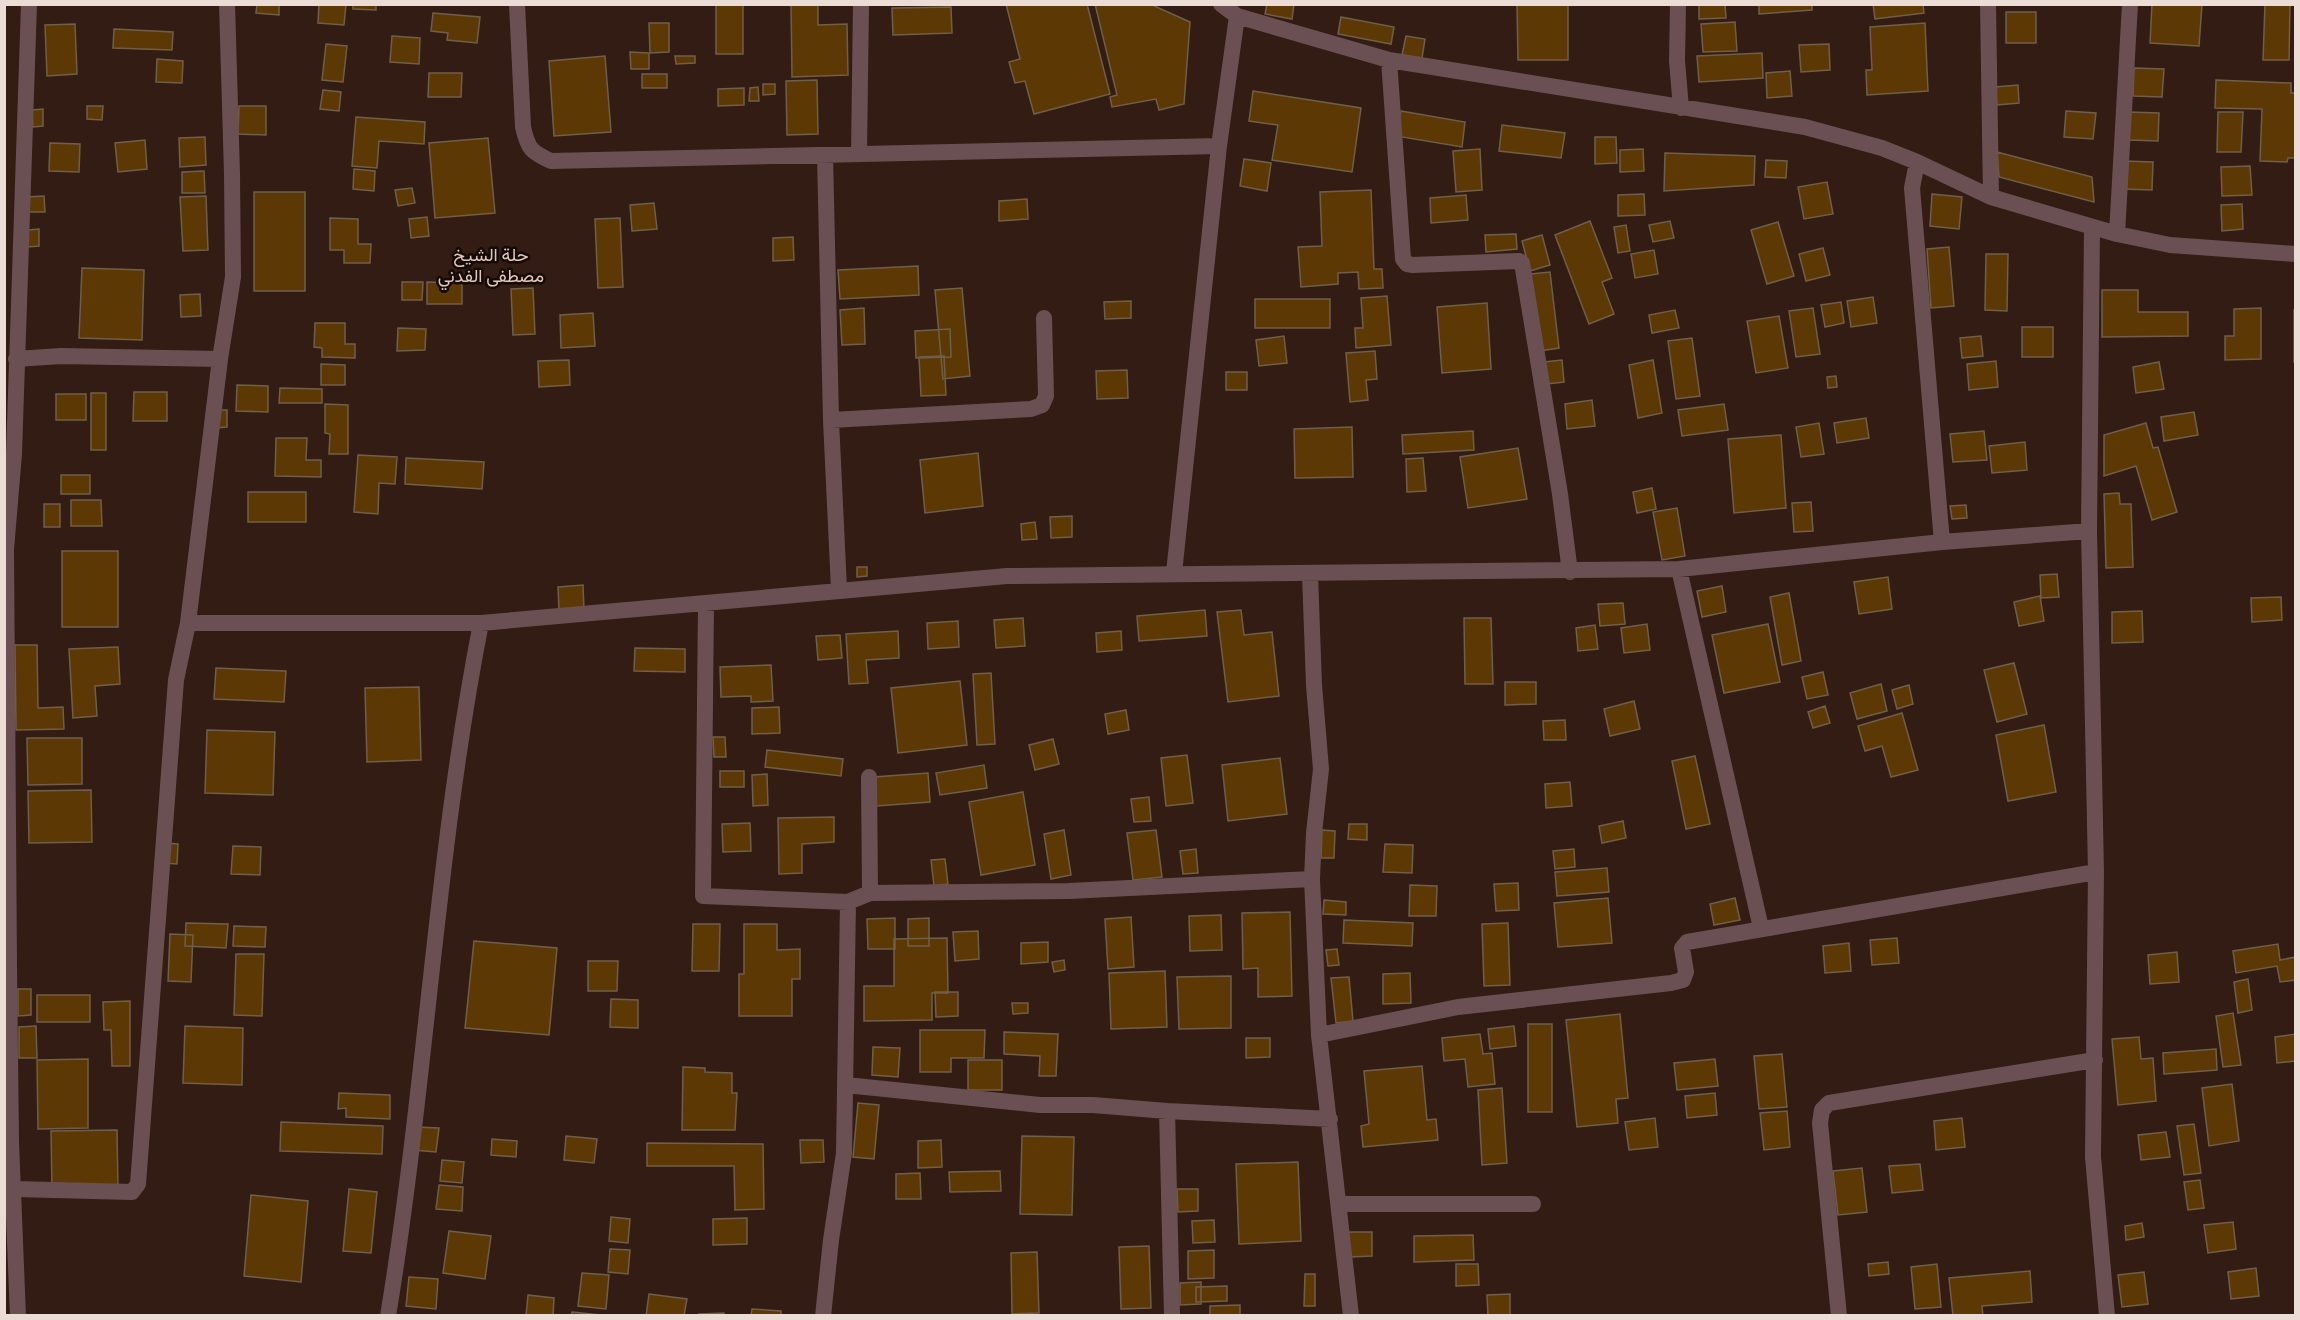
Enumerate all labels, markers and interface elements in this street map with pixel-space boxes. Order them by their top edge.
district label: حلة الشيخ مصطفى الفدني [438,243,544,291]

